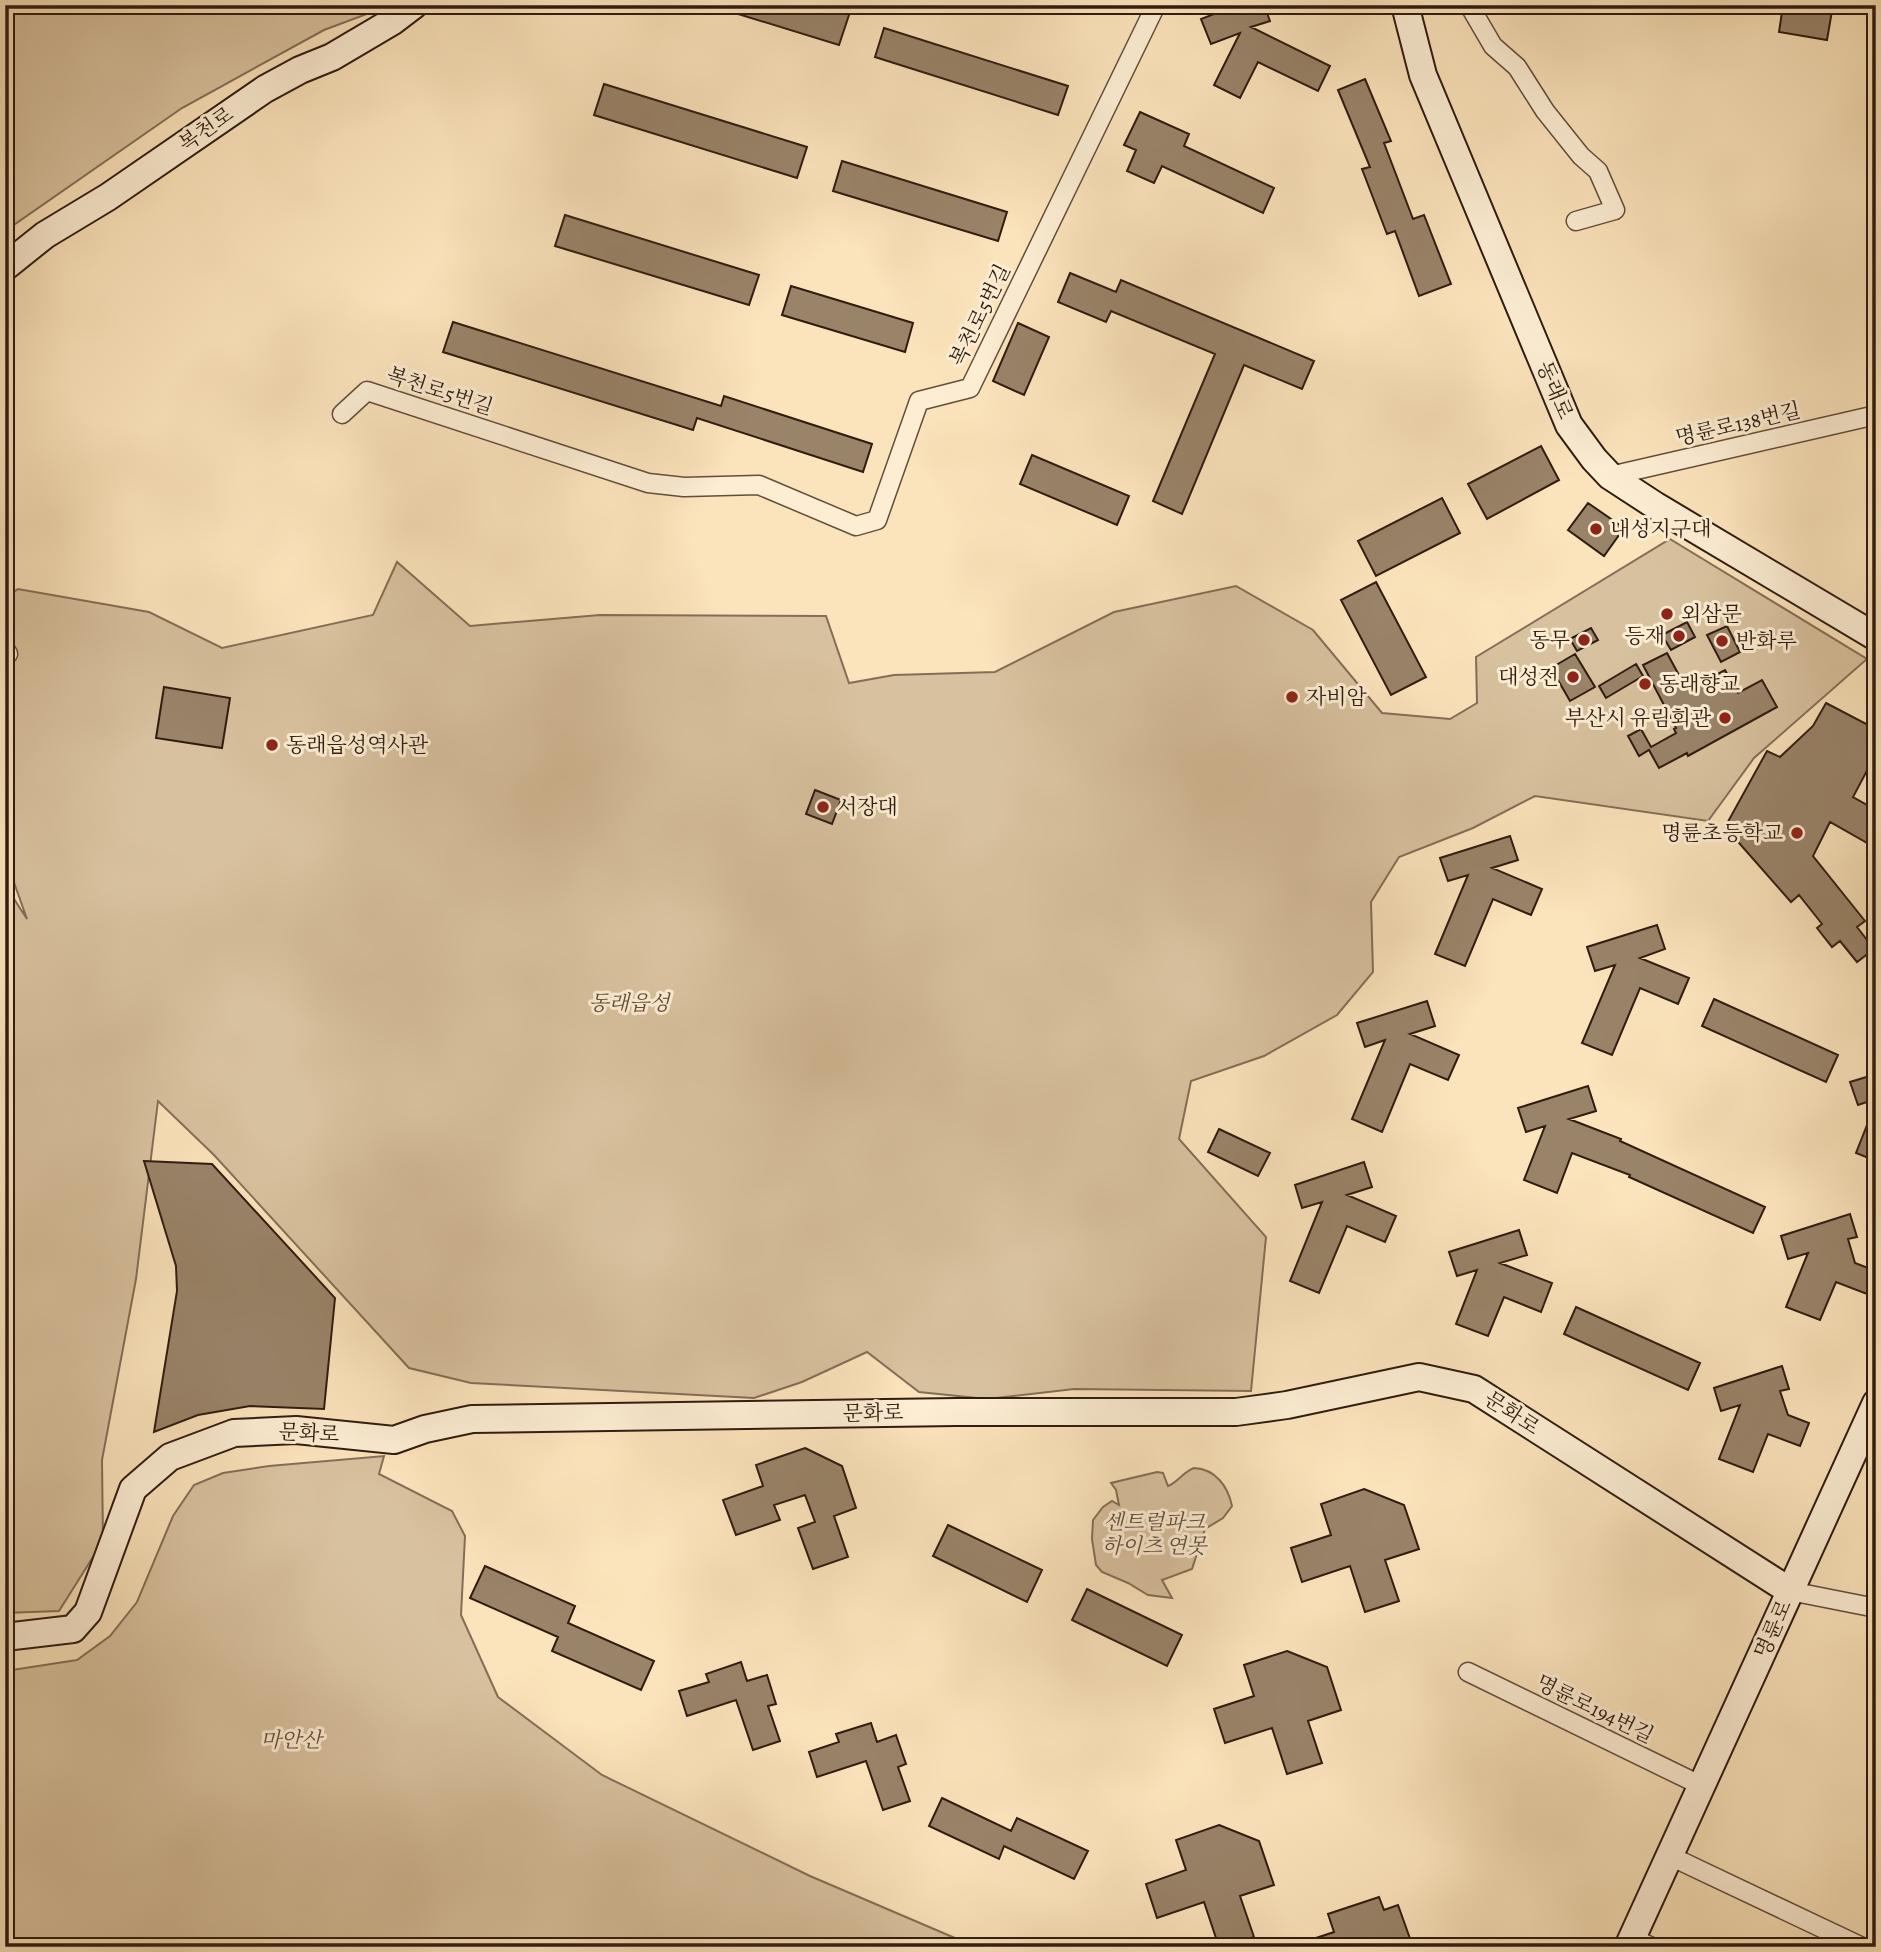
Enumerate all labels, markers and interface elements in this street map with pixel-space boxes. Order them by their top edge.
street label: 복천로 [173,100,239,158]
street label: 복천로5번길 [943,259,1017,371]
street label: 동래로 [1530,357,1580,423]
street label: 복천로5번길 [383,361,497,421]
street label: 명륜로138번길 [1673,396,1803,452]
place label: 내성지구대 [1610,515,1711,543]
marker: 내성지구대 [1588,521,1604,537]
place label: 외삼문 [1681,600,1742,628]
marker: 외삼문 [1659,606,1675,622]
place label: 등재 [1624,622,1665,650]
place label: 동무 [1529,626,1570,654]
place label: 반화루 [1736,627,1797,655]
marker: 등재 [1671,628,1687,644]
marker: 동무 [1576,632,1592,648]
marker: 반화루 [1714,633,1730,649]
place label: 대성전 [1498,663,1559,691]
marker: 대성전 [1565,669,1581,685]
place label: 동래향교 [1659,670,1740,698]
marker: 동래향교 [1637,676,1653,692]
place label: 자비암 [1306,683,1368,711]
marker: 자비암 [1284,689,1300,705]
place label: 부산시 유림회관 [1565,704,1712,732]
marker: 부산시 유림회관 [1717,710,1733,726]
place label: 동래읍성역사관 [286,731,429,759]
marker: 동래읍성역사관 [264,737,280,753]
place label: 서장대 [837,793,898,821]
marker: 서장대 [815,799,831,815]
place label: 명륜초등학교 [1661,819,1783,847]
marker: 명륜초등학교 [1789,825,1805,841]
park label: 동래읍성 [588,989,671,1017]
street label: 문화로 [1479,1385,1545,1441]
street label: 문화로 [842,1398,904,1428]
street label: 문화로 [278,1417,340,1449]
park label: 센트럴파크 하이츠 연못 [1102,1508,1208,1560]
street label: 명륜로 [1748,1596,1798,1662]
street label: 명륜로194번길 [1531,1668,1659,1750]
park label: 마안산 [261,1726,324,1754]

